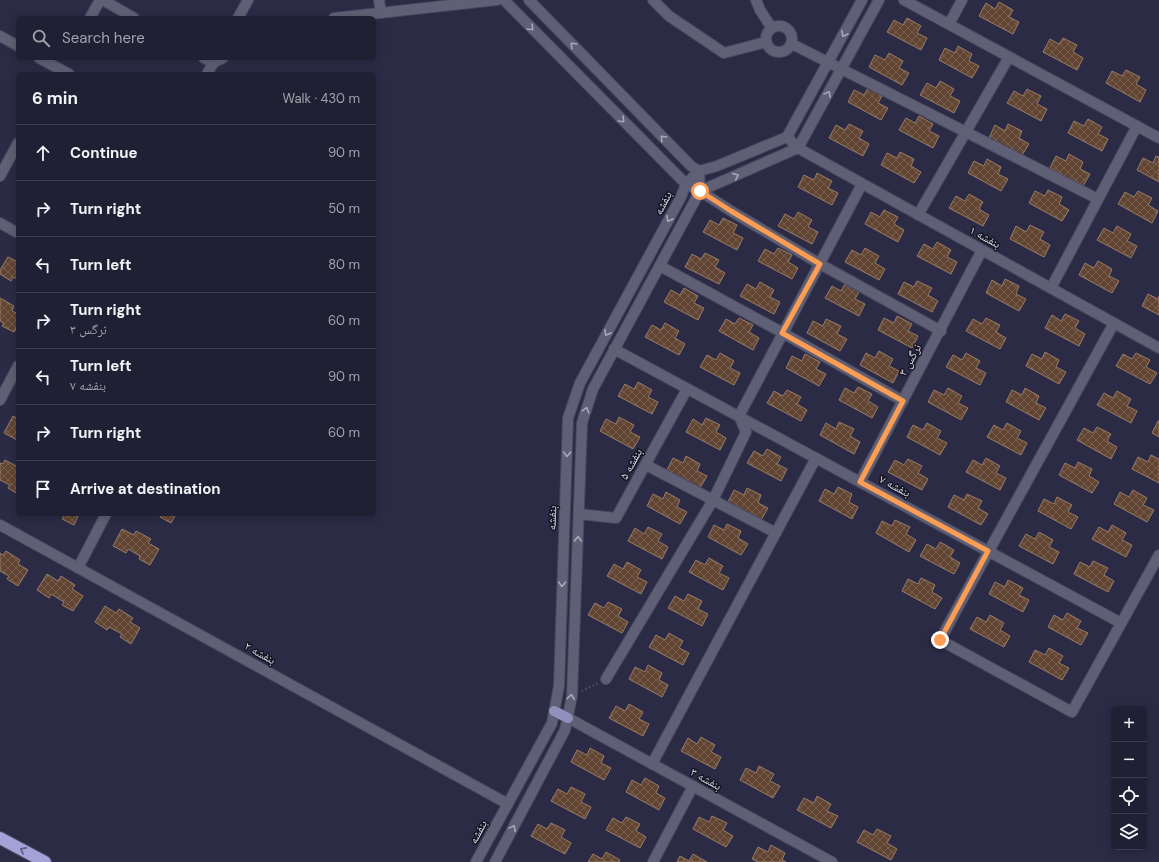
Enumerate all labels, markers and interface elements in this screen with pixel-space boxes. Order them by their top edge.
search box [16,16,376,60]
one-way arrow [526,23,534,31]
icon: search [30,27,52,49]
text: Search here [62,28,145,48]
one-way arrow [841,30,848,37]
one-way arrow [570,42,578,50]
text: 6 min [32,87,78,109]
text: Walk · 430 m [283,90,360,107]
one-way arrow [823,90,831,98]
one-way arrow [618,115,625,123]
one-way arrow [661,135,668,143]
icon: ahead [32,142,54,164]
text: Continue [70,143,138,163]
text: 90 m [328,144,360,161]
one-way arrow [732,172,739,180]
route start [691,182,709,200]
street label: بنفشه [650,188,676,218]
icon: right [32,198,54,220]
text: Turn right [70,199,141,219]
text: 50 m [328,200,360,217]
one-way arrow [667,215,674,222]
street label: بنفشه ۱ [967,222,1003,252]
icon: left [32,254,54,276]
text: Turn left [70,255,131,275]
text: 80 m [328,256,360,273]
text: Turn right [70,300,141,320]
icon: right [32,310,54,332]
text: 60 m [328,312,360,329]
text: نرگس ۳ [70,321,107,338]
one-way arrow [604,329,612,336]
street label: نرگس ۳ [895,341,925,379]
text: Turn left [70,356,131,376]
icon: left [32,366,54,388]
text: 90 m [328,368,360,385]
text: بنفشه ۷ [70,377,106,394]
one-way arrow [581,407,590,414]
icon: right [32,422,54,444]
text: Turn right [70,423,141,443]
text: 60 m [328,424,360,441]
street label: بنفشه ۵ [616,446,646,482]
one-way arrow [563,451,571,457]
street label: بنفشه ۷ [876,471,914,501]
icon: arrive [32,478,54,500]
text: Arrive at destination [70,479,221,499]
street label: بنفشه [544,505,560,531]
one-way arrow [574,536,582,542]
one-way arrow [558,581,567,587]
route end [931,631,949,649]
street label: بنفشه ۲ [242,638,278,668]
one-way arrow [566,694,575,700]
map controls [1111,706,1147,850]
button: + [1111,706,1147,742]
button: − [1111,742,1147,778]
street label: بنفشه ۳ [688,764,724,794]
button: locate [1111,778,1147,814]
button: layers [1111,814,1147,850]
street label: بنفشه [465,817,491,847]
one-way arrow [509,824,516,832]
one-way arrow [19,847,27,855]

